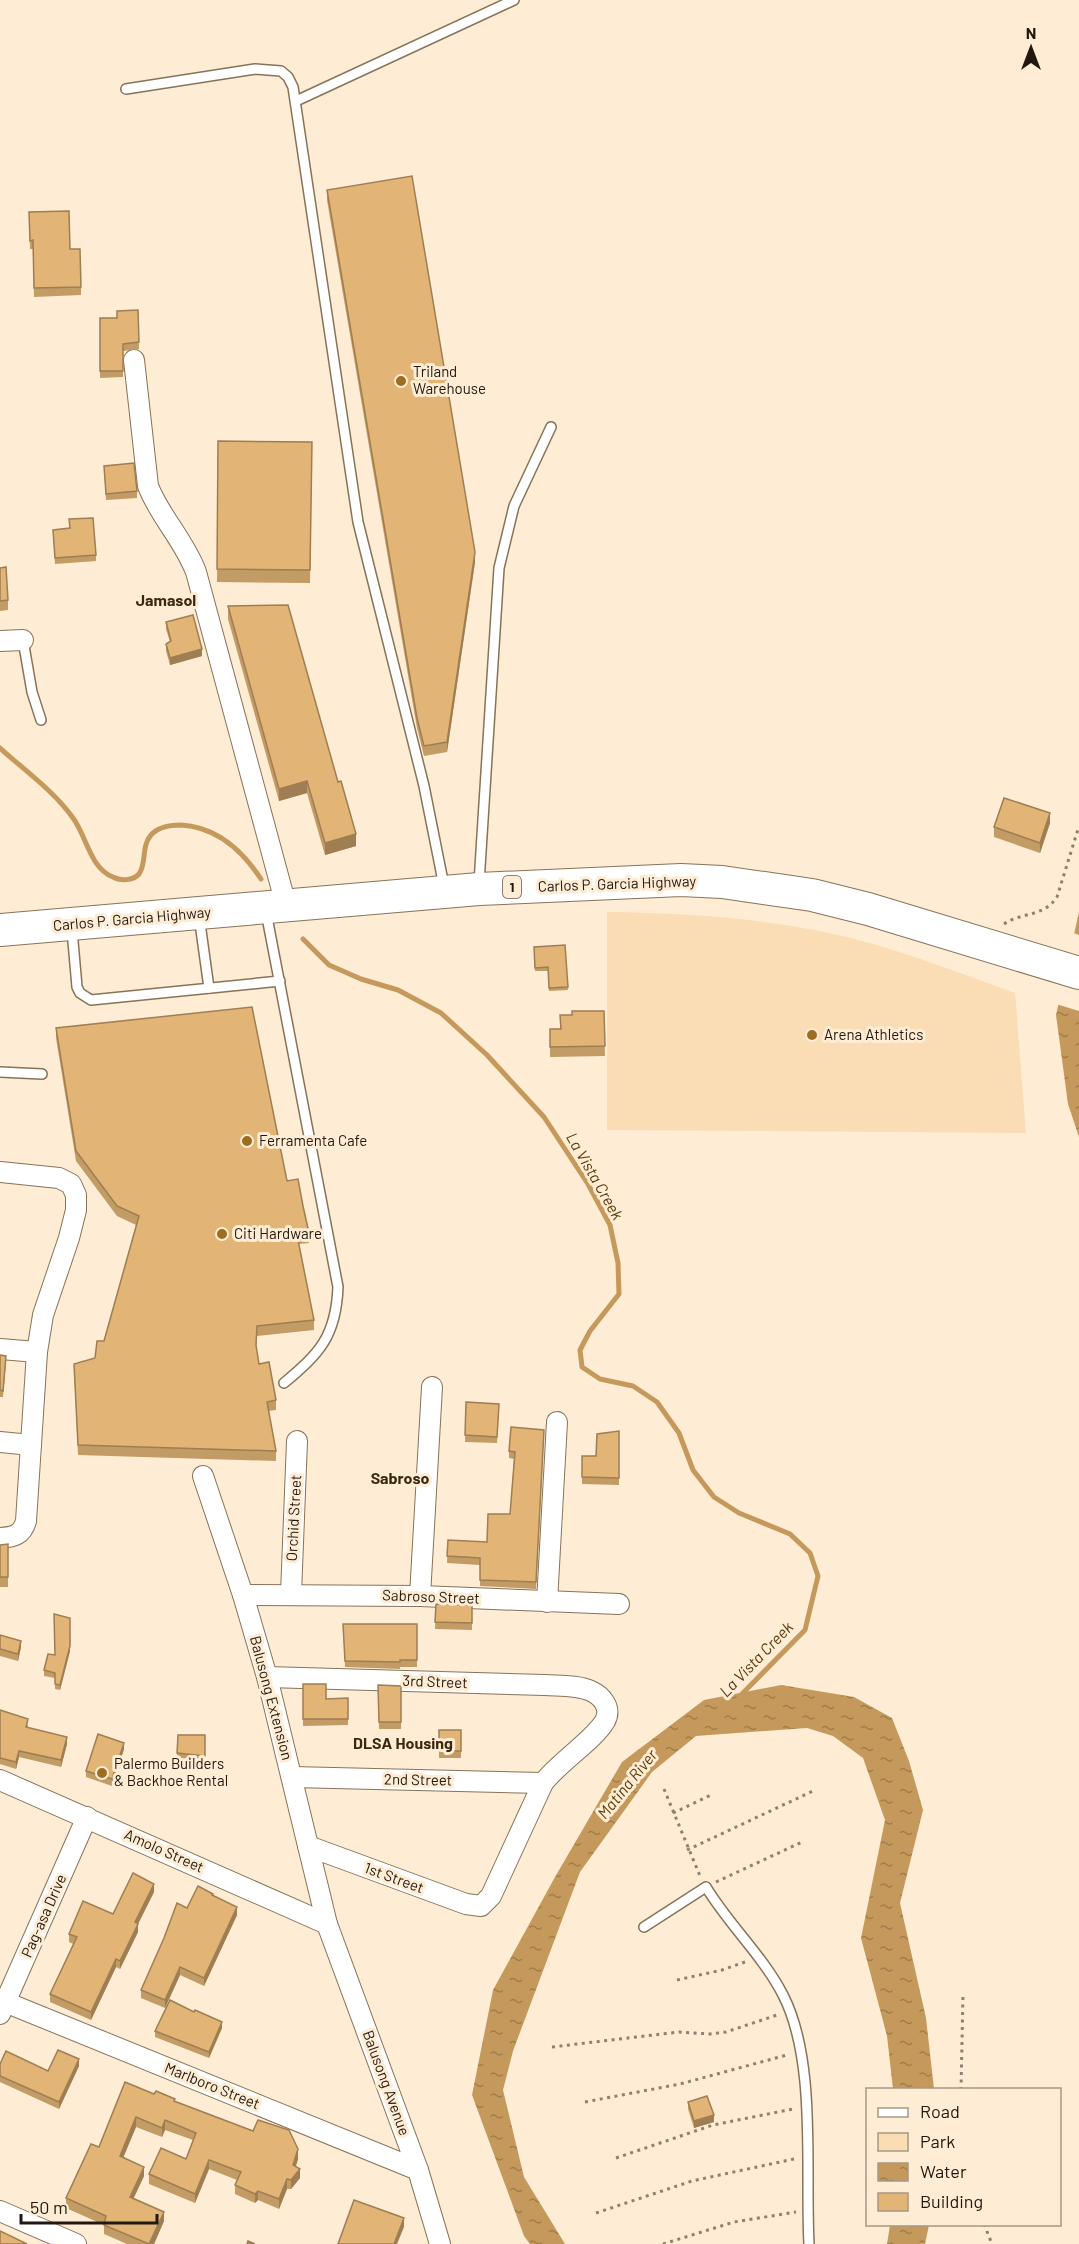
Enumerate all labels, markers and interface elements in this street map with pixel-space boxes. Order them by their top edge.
north arrow [1001,18,1061,78]
text: N [1026,23,1036,42]
place label: Triland Warehouse [413,362,486,397]
marker: Triland Warehouse [394,374,408,388]
district label: Jamasol [136,590,196,609]
street label: Carlos P. Garcia Highway [537,871,697,895]
road number: 1 [503,876,521,898]
street label: Carlos P. Garcia Highway [52,902,212,934]
place label: Arena Athletics [824,1025,923,1043]
marker: Arena Athletics [805,1028,819,1042]
water label: La Vista Creek [563,1129,628,1223]
place label: Ferramenta Cafe [259,1131,367,1149]
marker: Ferramenta Cafe [240,1134,254,1148]
place label: Citi Hardware [234,1224,322,1242]
marker: Citi Hardware [215,1227,229,1241]
district label: Sabroso [371,1468,429,1487]
street label: Orchid Street [282,1474,304,1562]
street label: Sabroso Street [382,1585,480,1607]
water label: La Vista Creek [715,1617,796,1700]
street label: Balusong Extension [247,1634,297,1762]
street label: 3rd Street [402,1671,468,1691]
district label: DLSA Housing [353,1733,453,1752]
water label: Matina River [593,1744,661,1822]
place label: Palermo Builders & Backhoe Rental [114,1754,228,1789]
marker: Palermo Builders & Backhoe Rental [95,1766,109,1780]
street label: 2nd Street [384,1769,452,1789]
street label: Amolo Street [122,1825,207,1876]
street label: 1st Street [362,1858,426,1896]
street label: Pag-asa Drive [17,1871,69,1960]
street label: Balusong Avenue [360,2028,414,2138]
street label: Marlboro Street [162,2058,263,2112]
legend [866,2088,1061,2226]
text: Road [920,2100,960,2122]
text: Park [920,2130,955,2152]
text: Water [920,2160,967,2182]
scale bar [21,2187,158,2225]
text: Building [920,2190,983,2212]
text: 50 m [30,2196,68,2218]

